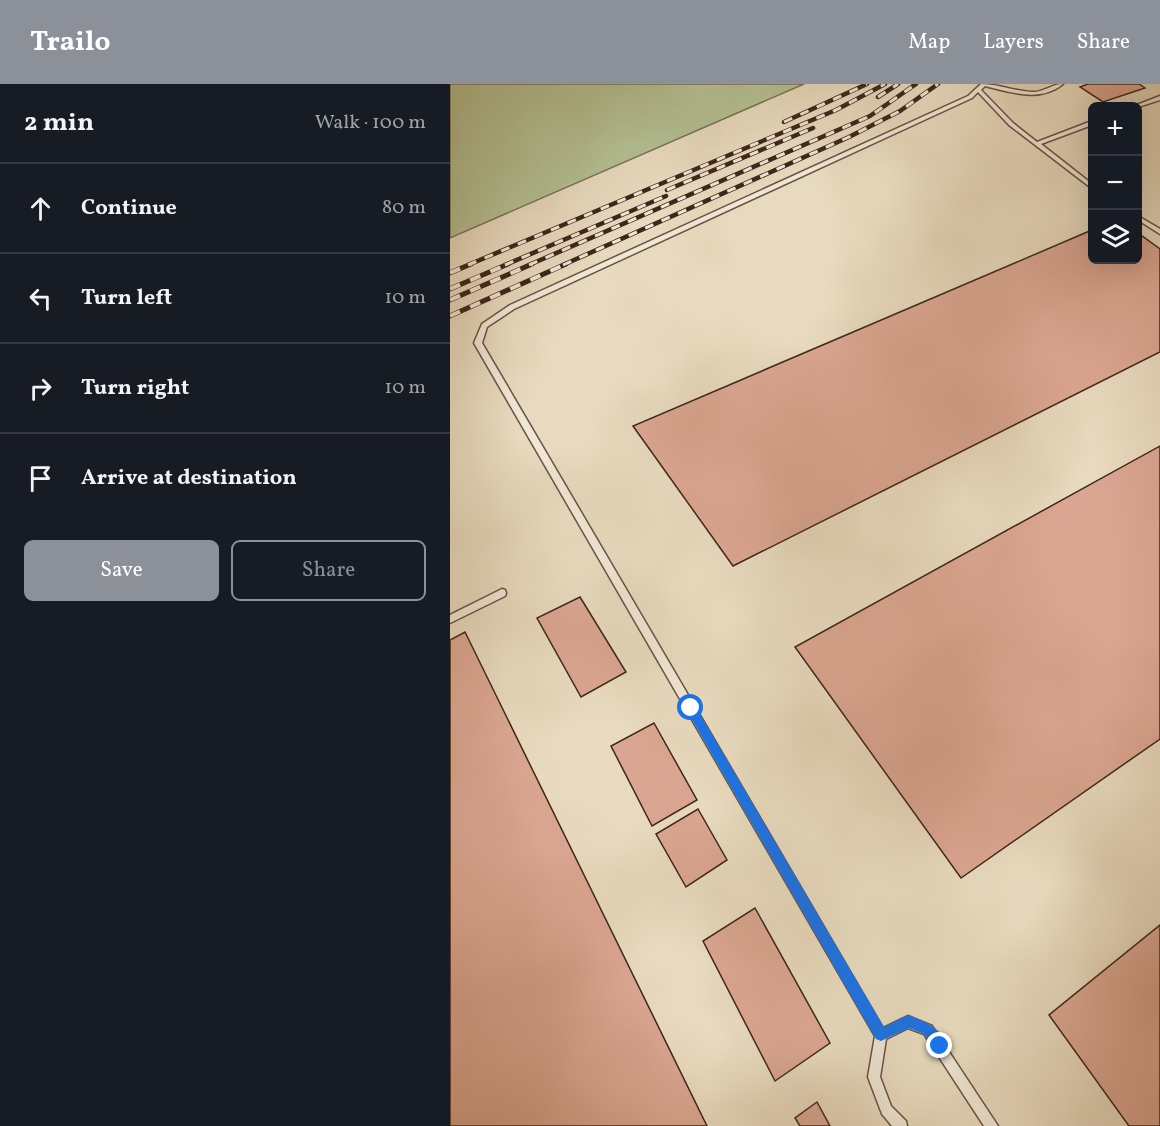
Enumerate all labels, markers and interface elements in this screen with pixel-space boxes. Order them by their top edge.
text: Trailo [30,23,111,62]
text: Map [908,28,950,57]
text: Layers [983,28,1044,57]
text: Share [1077,28,1130,57]
map controls [1088,102,1142,264]
button: + [1088,102,1142,156]
text: 2 min [24,105,94,141]
text: Walk · 100 m [315,109,426,137]
button: − [1088,156,1142,210]
icon: ahead [24,192,57,225]
text: Continue [81,193,177,224]
text: 80 m [382,194,426,222]
button: layers [1088,210,1142,264]
icon: left [24,282,57,315]
text: Turn left [81,283,172,314]
text: 10 m [385,284,426,312]
icon: right [24,372,57,405]
text: Turn right [81,373,189,404]
text: 10 m [385,374,426,402]
icon: arrive [24,462,57,495]
text: Arrive at destination [81,463,297,494]
button: Save [24,540,219,601]
button: Share [231,540,426,601]
route start [677,694,703,720]
route end [926,1032,952,1058]

